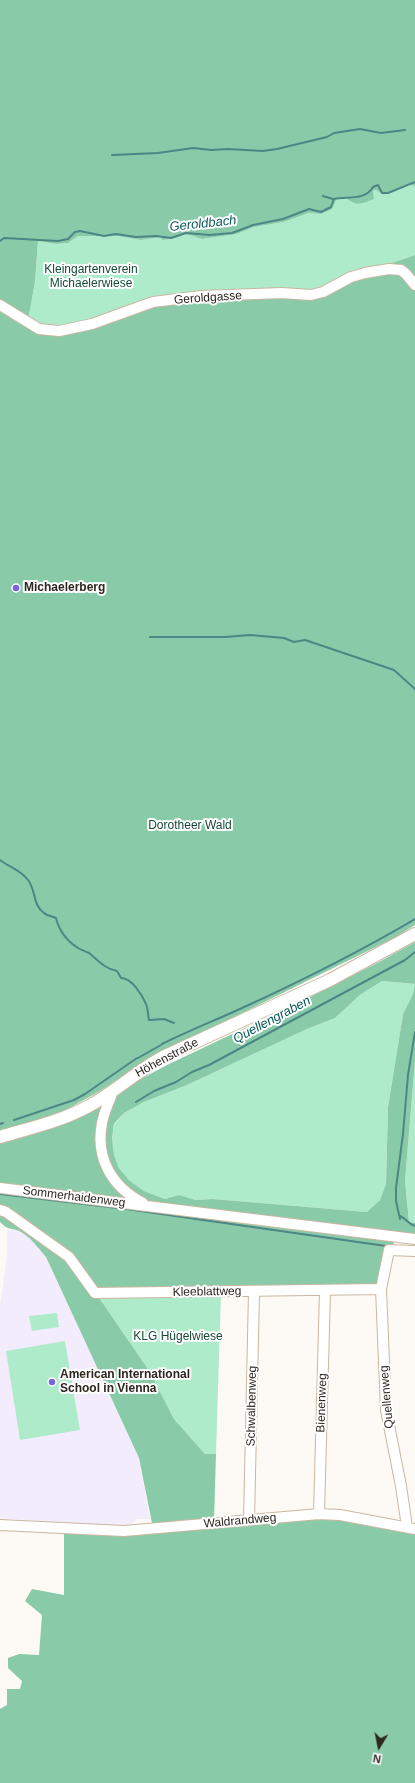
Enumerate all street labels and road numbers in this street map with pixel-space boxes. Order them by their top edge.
street label: Geroldgasse [174,288,242,308]
street label: Höhenstraße [133,1035,201,1081]
street label: Sommerhaidenweg [22,1184,126,1210]
street label: Kleeblattweg [173,1284,241,1300]
street label: Quellenweg [377,1365,397,1429]
street label: Schwalbenweg [244,1366,260,1446]
street label: Bienenweg [314,1373,330,1433]
street label: Waldrandweg [203,1511,277,1531]

